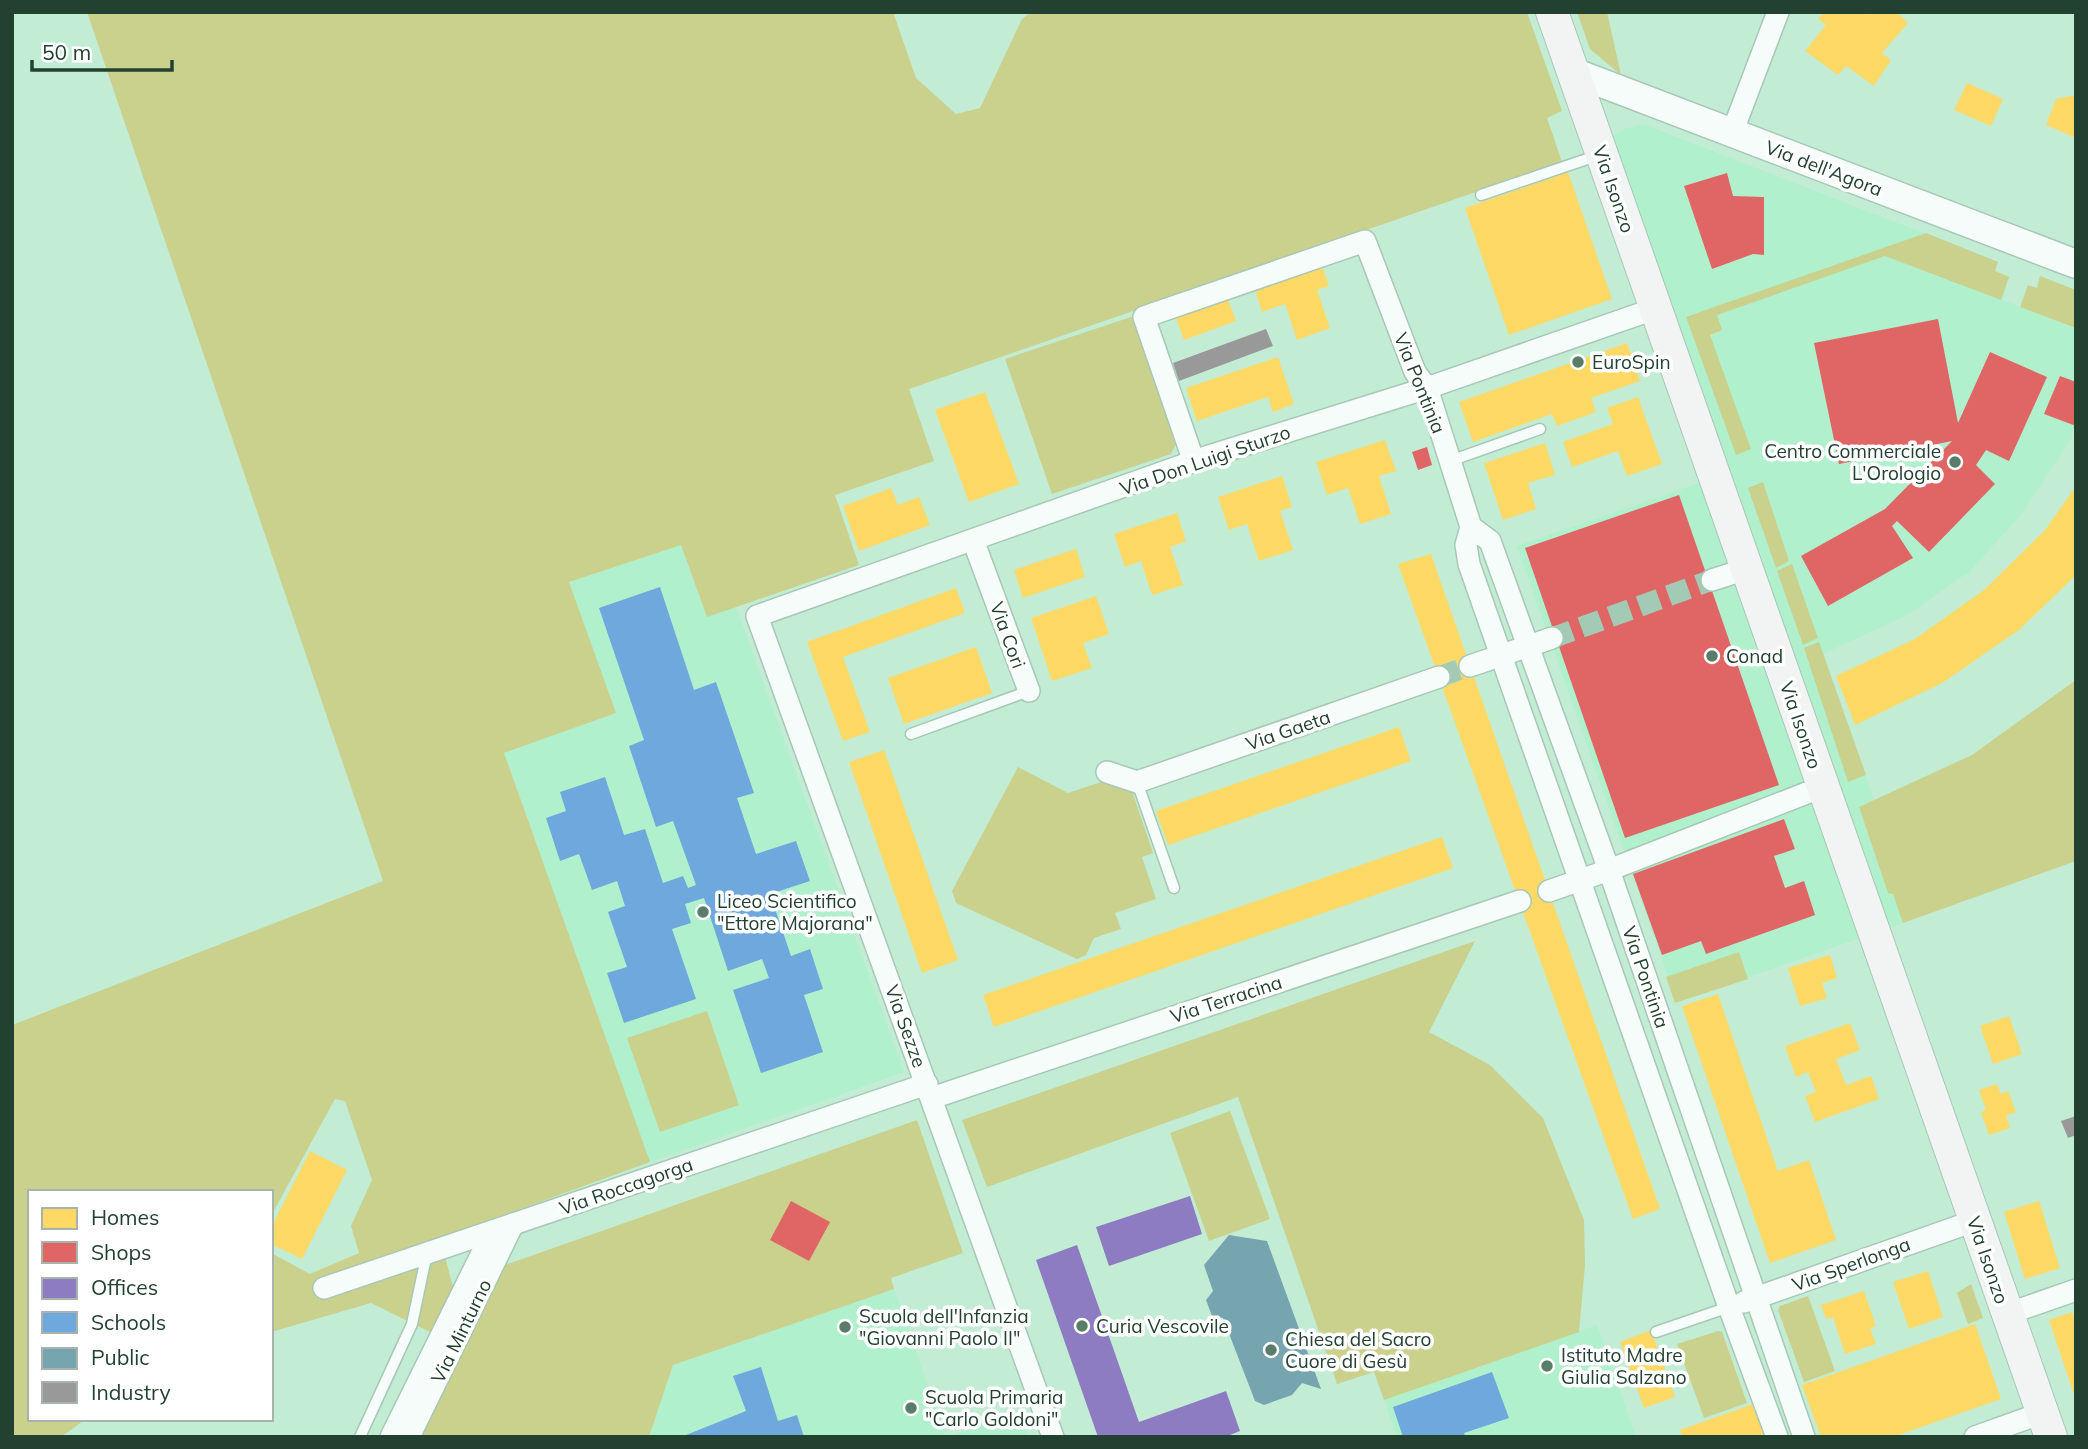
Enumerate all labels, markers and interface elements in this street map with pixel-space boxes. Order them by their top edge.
scale bar [32,28,172,72]
text: 50 m [42,39,91,65]
street label: Via dell'Agora [1762,135,1886,201]
street label: Via Isonzo [1588,142,1640,236]
street label: Via Pontinia [1389,329,1451,437]
place label: EuroSpin [1592,350,1671,374]
marker: EuroSpin [1570,354,1586,370]
street label: Via Don Luigi Sturzo [1117,420,1293,500]
place label: Centro Commerciale L'Orologio [1764,439,1941,485]
marker: Centro Commerciale L'Orologio [1947,454,1963,470]
street label: Via Cori [985,599,1031,671]
place label: Conad [1726,644,1783,668]
marker: Conad [1704,648,1720,664]
street label: Via Isonzo [1775,678,1827,772]
street label: Via Gaeta [1243,704,1333,756]
place label: Liceo Scientifico "Ettore Majorana" [717,889,873,935]
marker: Liceo Scientifico "Ettore Majorana" [695,904,711,920]
street label: Via Pontinia [1617,923,1675,1031]
street label: Via Terracina [1167,970,1285,1028]
street label: Via Sezze [880,981,932,1071]
street label: Via Roccagorga [556,1152,696,1220]
legend [28,1190,273,1421]
text: Homes [91,1204,159,1230]
street label: Via Isonzo [1962,1213,2014,1307]
street label: Via Sperlonga [1789,1232,1913,1296]
text: Shops [91,1239,151,1265]
text: Offices [91,1274,158,1300]
street label: Via Minturno [426,1275,496,1387]
place label: Scuola dell'Infanzia "Giovanni Paolo II" [859,1304,1029,1350]
text: Schools [91,1309,166,1335]
place label: Curia Vescovile [1096,1314,1229,1338]
marker: Curia Vescovile [1074,1318,1090,1334]
marker: Scuola dell'Infanzia "Giovanni Paolo II" [837,1319,853,1335]
place label: Chiesa del Sacro Cuore di Gesù [1285,1327,1431,1373]
marker: Chiesa del Sacro Cuore di Gesù [1263,1342,1279,1358]
place label: Istituto Madre Giulia Salzano [1561,1343,1687,1389]
text: Public [91,1344,150,1370]
marker: Istituto Madre Giulia Salzano [1539,1358,1555,1374]
text: Industry [91,1379,171,1405]
place label: Scuola Primaria "Carlo Goldoni" [925,1385,1063,1431]
marker: Scuola Primaria "Carlo Goldoni" [903,1400,919,1416]

